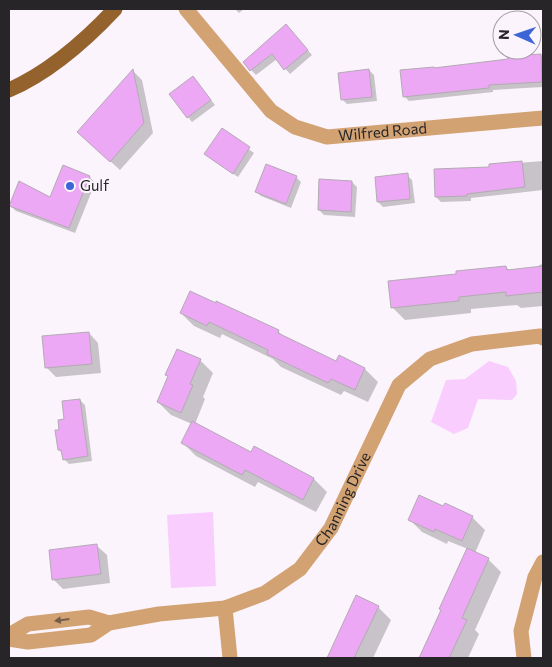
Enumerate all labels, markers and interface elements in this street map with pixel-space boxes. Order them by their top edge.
north arrow [492,10,542,60]
text: N [495,29,512,40]
street label: Wilfred Road [337,118,428,144]
place label: Gulf [80,176,109,194]
marker: Gulf [64,180,76,192]
street label: Channing Drive [311,449,374,549]
one-way arrow [53,616,69,624]

